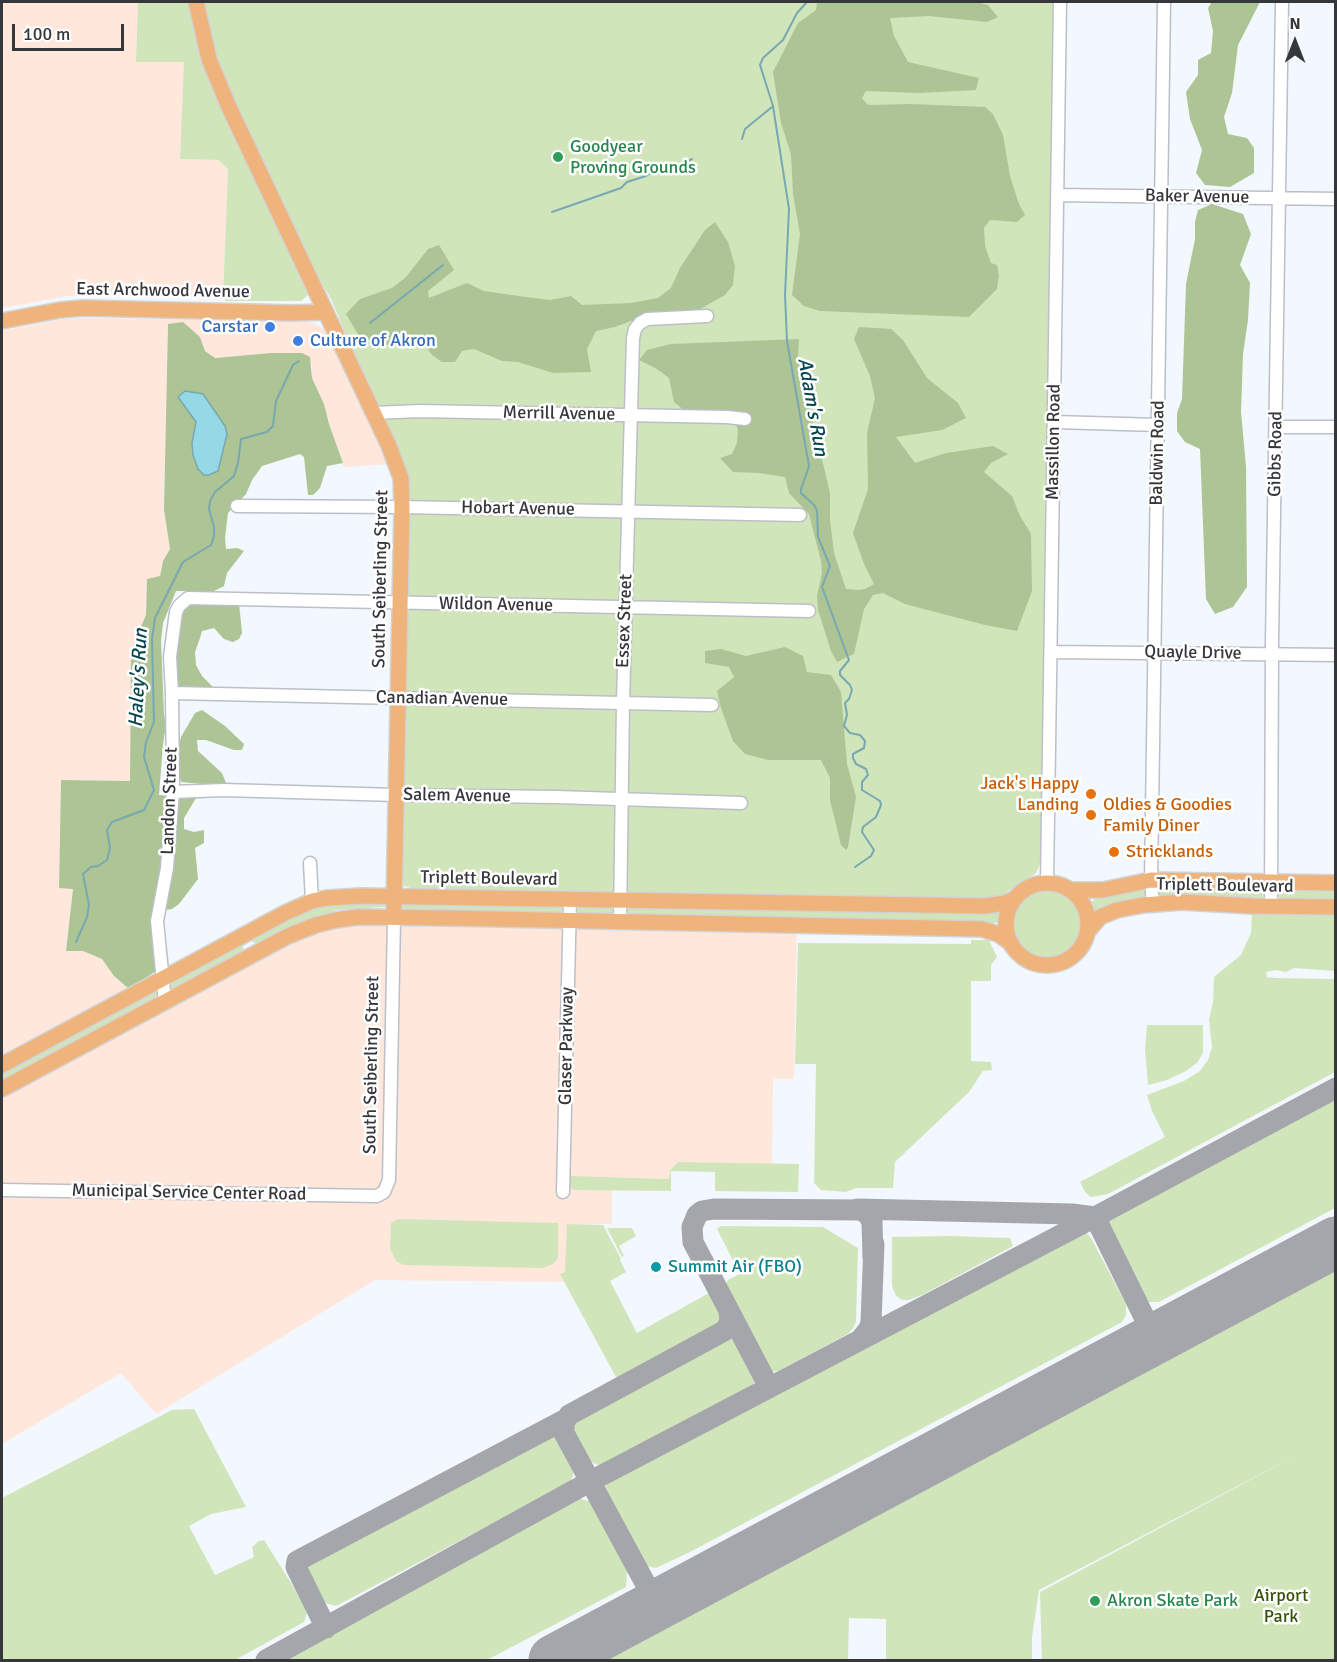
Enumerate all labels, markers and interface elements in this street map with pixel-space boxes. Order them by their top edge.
scale bar [15,12,128,50]
north arrow [1265,12,1325,72]
text: N [1289,14,1301,34]
text: 100 m [23,23,70,45]
place label: Goodyear Proving Grounds [570,136,696,178]
marker: Goodyear Proving Grounds [551,150,565,164]
street label: Baker Avenue [1145,185,1249,209]
street label: East Archwood Avenue [76,279,250,303]
place label: Carstar [202,316,258,338]
marker: Carstar [263,320,277,334]
place label: Culture of Akron [310,330,436,352]
marker: Culture of Akron [291,334,305,348]
water label: Adam's Run [792,356,832,458]
street label: Massillon Road [1042,384,1066,500]
street label: Baldwin Road [1146,400,1170,506]
street label: Merrill Avenue [503,402,615,426]
street label: Gibbs Road [1264,411,1288,497]
street label: South Seiberling Street [369,490,393,668]
street label: Hobart Avenue [461,497,575,521]
street label: Essex Street [613,574,637,668]
street label: Wildon Avenue [439,593,553,617]
water label: Haley's Run [124,628,154,728]
street label: Quayle Drive [1144,641,1242,665]
street label: Canadian Avenue [376,687,508,711]
street label: Landon Street [157,747,183,855]
place label: Jack's Happy Landing [981,773,1079,816]
street label: Salem Avenue [403,784,511,808]
marker: Jack's Happy Landing [1084,787,1098,801]
place label: Oldies & Goodies Family Diner [1103,794,1232,836]
marker: Oldies & Goodies Family Diner [1084,808,1098,822]
place label: Stricklands [1126,841,1213,863]
marker: Stricklands [1107,845,1121,859]
street label: Triplett Boulevard [420,867,558,891]
street label: Triplett Boulevard [1156,874,1294,898]
street label: South Seiberling Street [360,976,384,1154]
street label: Glaser Parkway [555,987,579,1105]
street label: Municipal Service Center Road [71,1180,307,1206]
place label: Summit Air (FBO) [668,1256,802,1278]
marker: Summit Air (FBO) [649,1260,663,1274]
park label: Airport Park [1254,1585,1308,1628]
place label: Akron Skate Park [1107,1590,1238,1612]
marker: Akron Skate Park [1088,1594,1102,1608]

